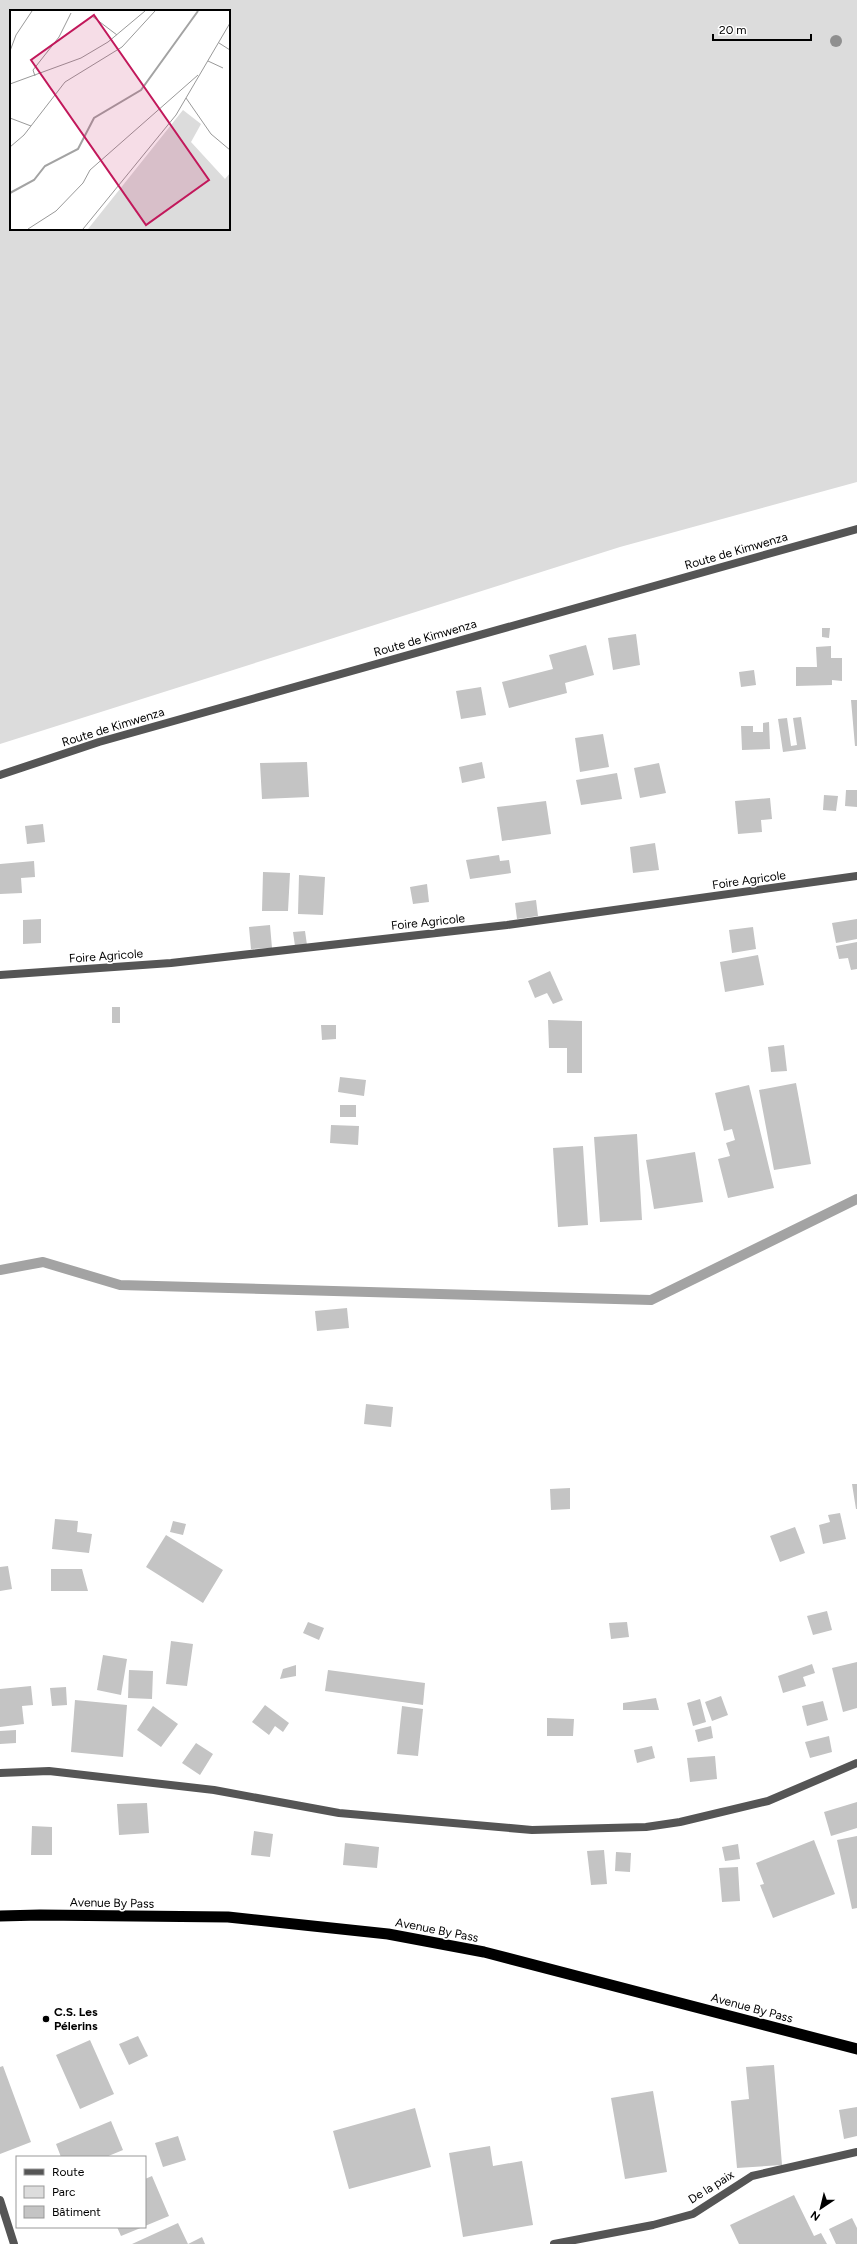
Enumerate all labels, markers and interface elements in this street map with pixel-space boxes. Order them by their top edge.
inset map [10,10,230,230]
scale bar [713,16,811,42]
text: 20 m [719,23,747,37]
street label: Route de Kimwenza [683,530,789,572]
street label: Route de Kimwenza [372,617,478,659]
street label: Route de Kimwenza [60,705,166,749]
street label: Foire Agricole [711,868,787,892]
street label: Foire Agricole [390,911,466,933]
street label: Foire Agricole [68,946,144,966]
street label: Avenue By Pass [70,1895,155,1911]
street label: Avenue By Pass [394,1915,480,1945]
street label: Avenue By Pass [709,1990,795,2026]
place label: C.S. Les Pélerins [54,2005,98,2033]
marker: C.S. Les Pélerins [41,2014,51,2024]
legend [16,2156,146,2228]
text: Route [52,2165,85,2179]
street label: De la paix [686,2167,737,2207]
text: Parc [52,2185,76,2199]
north arrow [801,2188,841,2228]
text: Bâtiment [52,2205,101,2219]
text: N [808,2208,823,2224]

